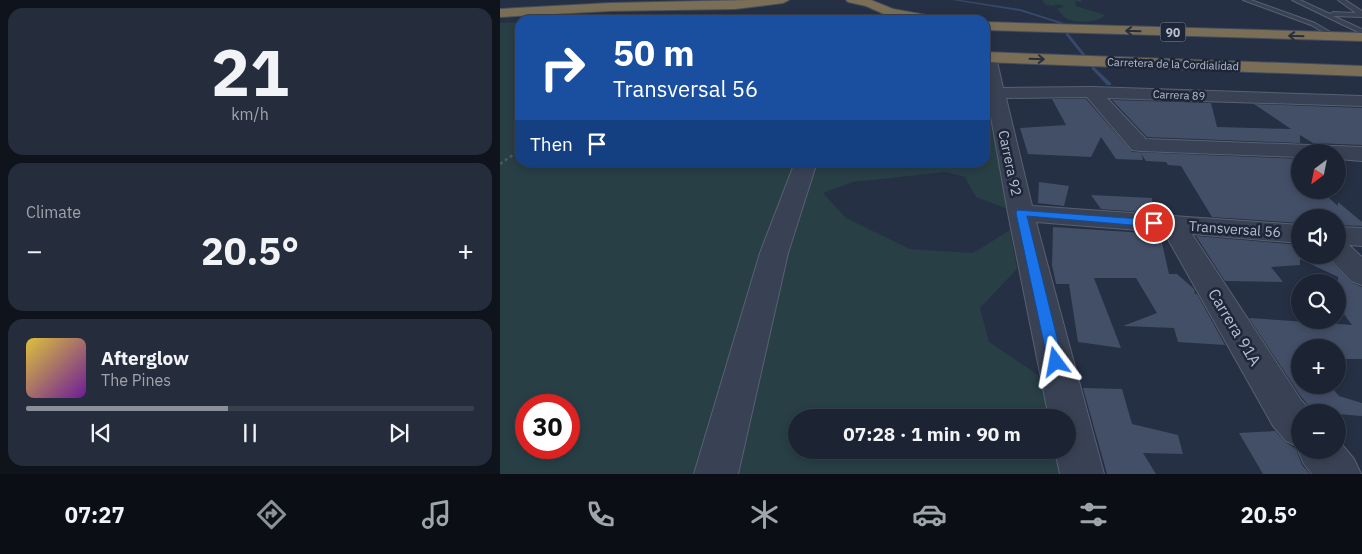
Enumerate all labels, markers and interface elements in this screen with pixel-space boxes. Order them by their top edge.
road number: 90 [1160,22,1186,42]
one-way arrow [1126,26,1142,36]
text: 21 [211,29,289,114]
text: 50 m [613,30,695,76]
one-way arrow [1288,31,1304,40]
icon: right [530,35,595,100]
one-way arrow [1028,54,1044,64]
street label: Carretera de la Cordialidad [1107,55,1239,73]
text: Transversal 56 [613,74,758,103]
street label: Carrera 89 [1153,87,1205,103]
text: km/h [231,104,269,124]
street label: Carrera 92 [994,128,1026,198]
icon: arrive [583,130,611,158]
text: Then [530,132,573,156]
north arrow [1291,144,1346,199]
map controls [1291,144,1346,459]
text: Climate [26,202,81,222]
pin [1133,202,1175,244]
icon: arrive [1140,209,1168,237]
button: sound [1291,209,1346,264]
street label: Transversal 56 [1188,217,1282,241]
text: 20.5° [201,226,299,275]
text: − [26,232,43,269]
text: + [457,232,474,269]
button: search [1291,274,1346,329]
street label: Carrera 91A [1204,285,1266,369]
position arrow [1029,335,1081,387]
button: + [1291,339,1346,394]
text: Afterglow [101,346,189,370]
text: The Pines [101,370,171,390]
speed limit sign: 30 [515,394,580,459]
button: − [1291,404,1346,459]
icon: previous [87,419,115,447]
icon: pause [236,419,264,447]
icon: next [385,419,413,447]
text: 07:28 · 1 min · 90 m [843,422,1021,446]
icon: directions [254,497,289,532]
icon: music [419,497,454,532]
icon: phone [583,497,618,532]
icon: climate [747,497,782,532]
icon: car [912,497,947,532]
icon: filters [1076,497,1111,532]
text: 07:27 [65,500,125,529]
text: 20.5° [1240,500,1297,529]

